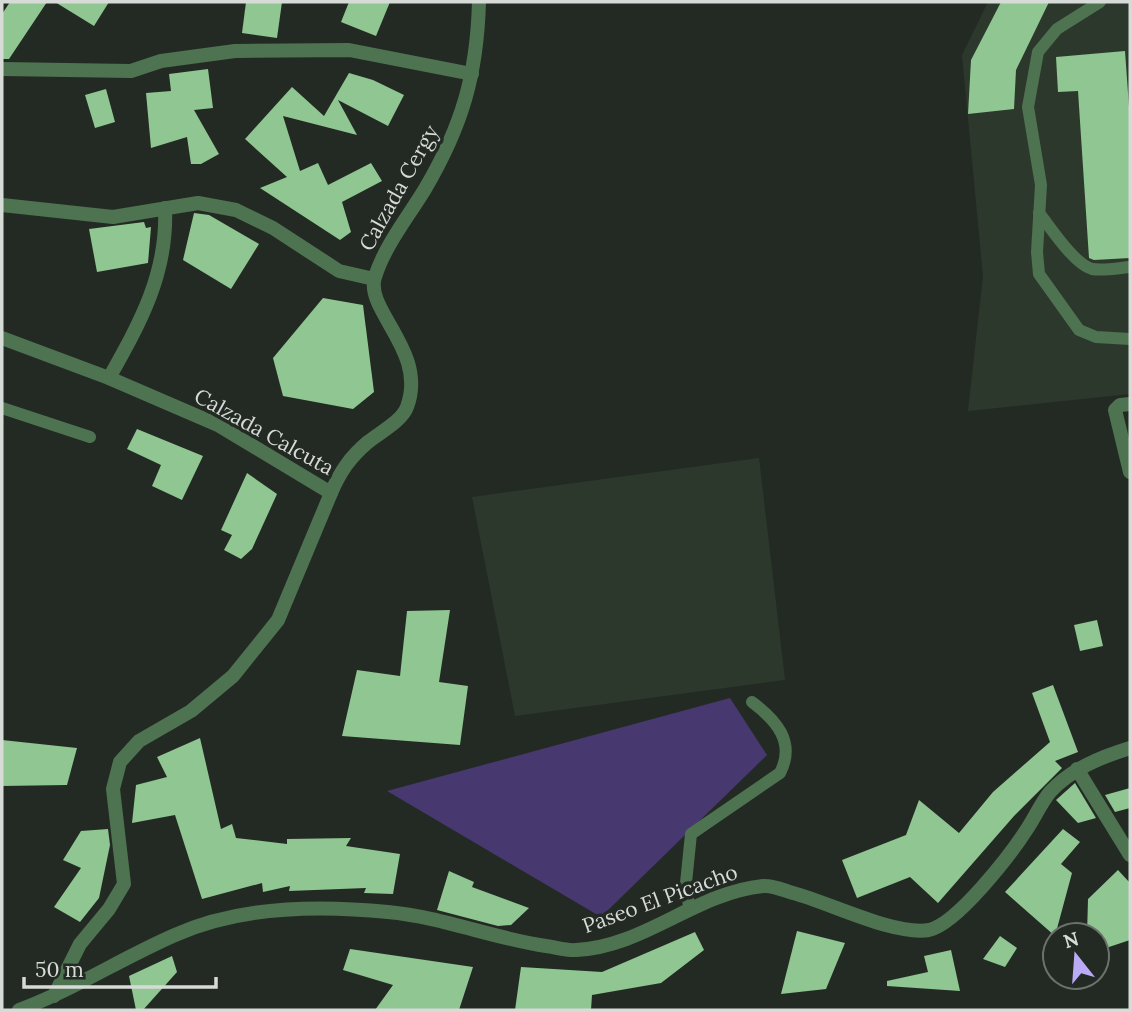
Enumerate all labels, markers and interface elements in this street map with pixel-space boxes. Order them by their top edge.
street label: Calzada Cergy [353,120,444,255]
street label: Calzada Calcuta [190,382,339,481]
street label: Paseo El Picacho [579,858,741,939]
north arrow [1041,921,1111,991]
text: N [1060,926,1082,953]
scale bar [24,946,217,990]
text: 50 m [35,956,84,983]

